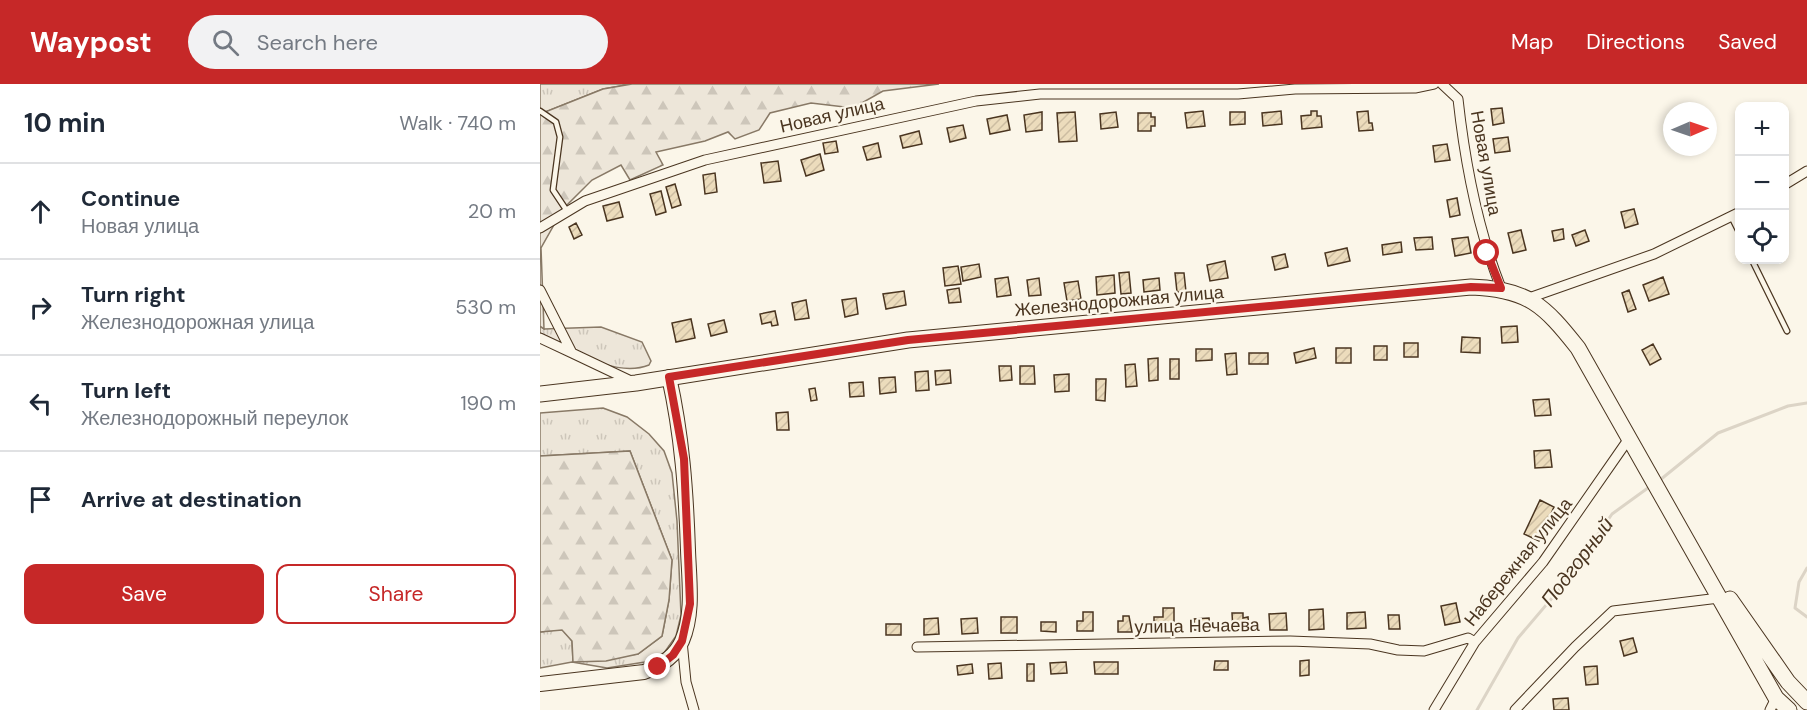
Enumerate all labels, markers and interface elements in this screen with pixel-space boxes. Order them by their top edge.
search box [188,15,608,69]
text: Waypost [30,24,152,61]
icon: search [209,26,242,59]
text: Search here [257,28,378,57]
text: Map [1511,28,1553,56]
text: Directions [1586,28,1685,56]
text: Saved [1718,28,1777,56]
street label: Новая улица [777,91,887,139]
north arrow [1663,102,1717,156]
map controls [1735,102,1789,264]
button: + [1735,102,1789,156]
text: 10 min [24,106,106,140]
street label: Новая улица [1465,109,1507,218]
text: Walk · 740 m [399,110,516,136]
button: − [1735,156,1789,210]
text: Continue [81,184,180,213]
icon: ahead [24,195,57,228]
text: 20 m [468,198,516,224]
button: locate [1735,210,1789,264]
text: Новая улица [81,213,199,239]
route start [1473,239,1499,265]
text: Turn right [81,280,186,309]
street label: Железнодорожная улица [1013,280,1226,322]
icon: right [24,291,57,324]
text: 530 m [455,294,516,320]
text: Железнодорожная улица [81,309,314,335]
text: Turn left [81,376,171,405]
icon: left [24,387,57,420]
text: 190 m [460,390,516,416]
text: Железнодорожный переулок [81,405,348,431]
icon: arrive [24,483,57,516]
text: Arrive at destination [81,485,302,514]
street label: Набережная улица [1459,492,1578,631]
water label: Подгорный [1535,512,1619,612]
button: Save [24,564,264,624]
button: Share [276,564,516,624]
street label: улица Нечаева [1134,613,1261,639]
route end [644,653,670,679]

